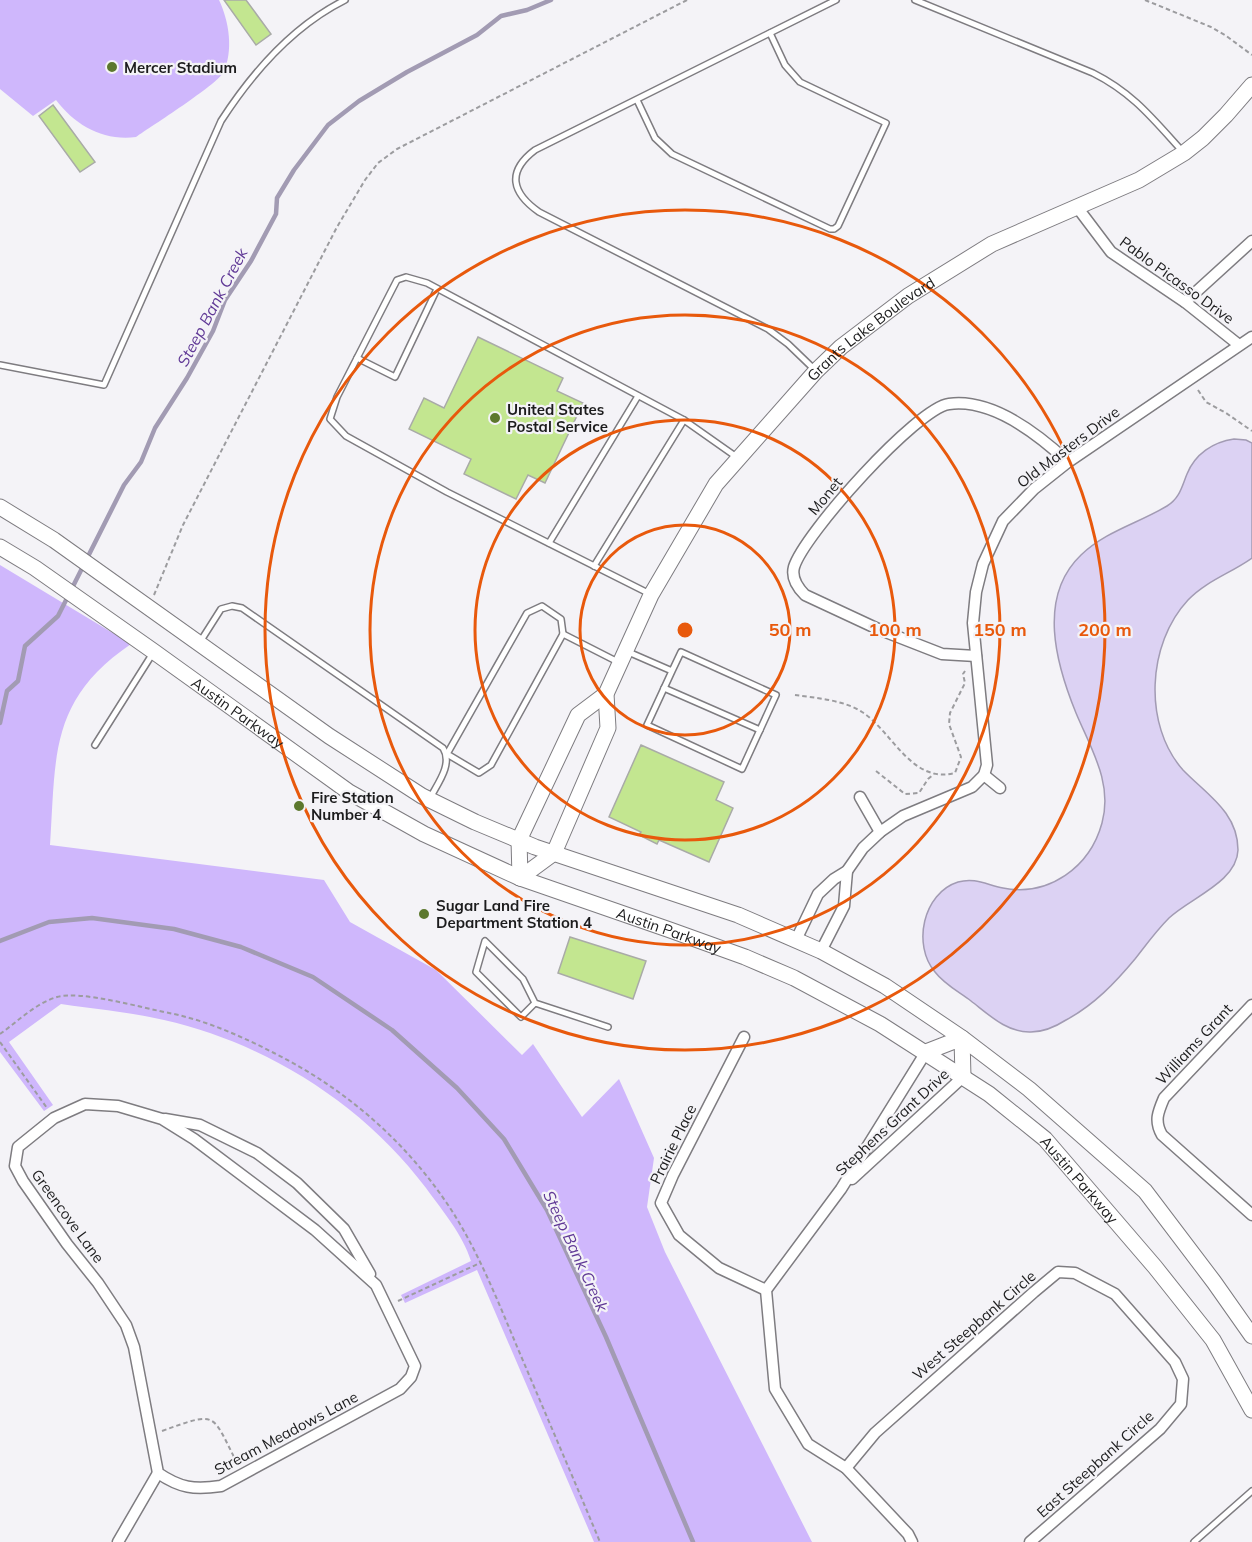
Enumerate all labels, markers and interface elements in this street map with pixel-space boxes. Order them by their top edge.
place label: Mercer Stadium [124,58,237,77]
marker: Mercer Stadium [105,60,119,74]
street label: Pablo Picasso Drive [1116,232,1238,328]
water label: Steep Bank Creek [172,244,252,370]
street label: Grants Lake Boulevard [802,272,938,385]
place label: United States Postal Service [507,400,608,436]
street label: Old Masters Drive [1013,402,1123,492]
marker: United States Postal Service [488,411,502,425]
street label: Monet [804,473,846,519]
text: 50 m [769,618,811,641]
text: 100 m [868,618,922,641]
text: 150 m [973,618,1027,641]
text: 200 m [1078,618,1132,641]
centre of rings [675,620,695,640]
street label: Austin Parkway [188,673,288,752]
place label: Fire Station Number 4 [311,788,394,824]
marker: Fire Station Number 4 [292,799,306,813]
place label: Sugar Land Fire Department Station 4 [436,896,592,932]
street label: Austin Parkway [614,903,724,957]
marker: Sugar Land Fire Department Station 4 [417,907,431,921]
street label: Williams Grant [1152,1000,1236,1088]
street label: Stephens Grant Drive [831,1064,953,1180]
street label: Prairie Place [646,1101,700,1187]
street label: Austin Parkway [1037,1132,1123,1227]
street label: Greencove Lane [28,1165,108,1267]
water label: Steep Bank Creek [539,1187,613,1315]
street label: West Steepbank Circle [908,1266,1040,1384]
street label: Stream Meadows Lane [211,1387,361,1479]
street label: East Steepbank Circle [1033,1406,1157,1522]

